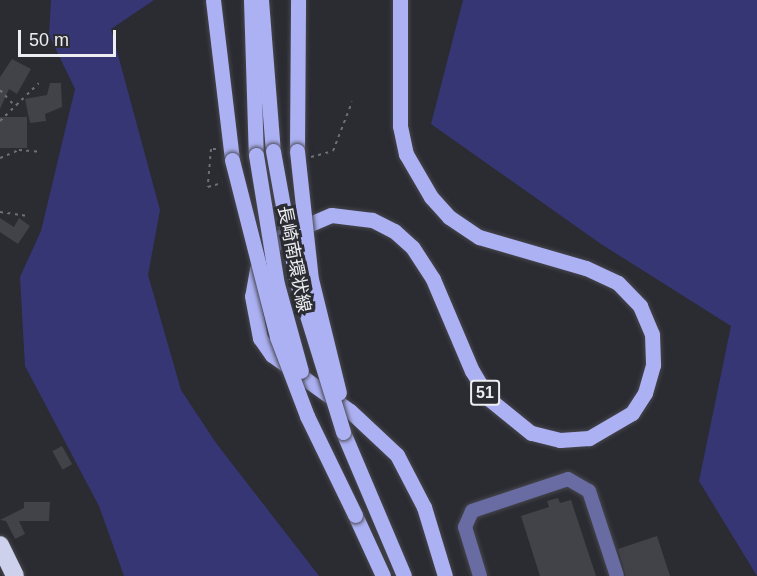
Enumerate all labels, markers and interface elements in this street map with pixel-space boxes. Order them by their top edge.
scale bar [21,18,118,56]
text: 50 m [29,30,69,50]
street label: 長崎南環状線 [273,204,315,314]
road number: 51 [470,380,500,406]

